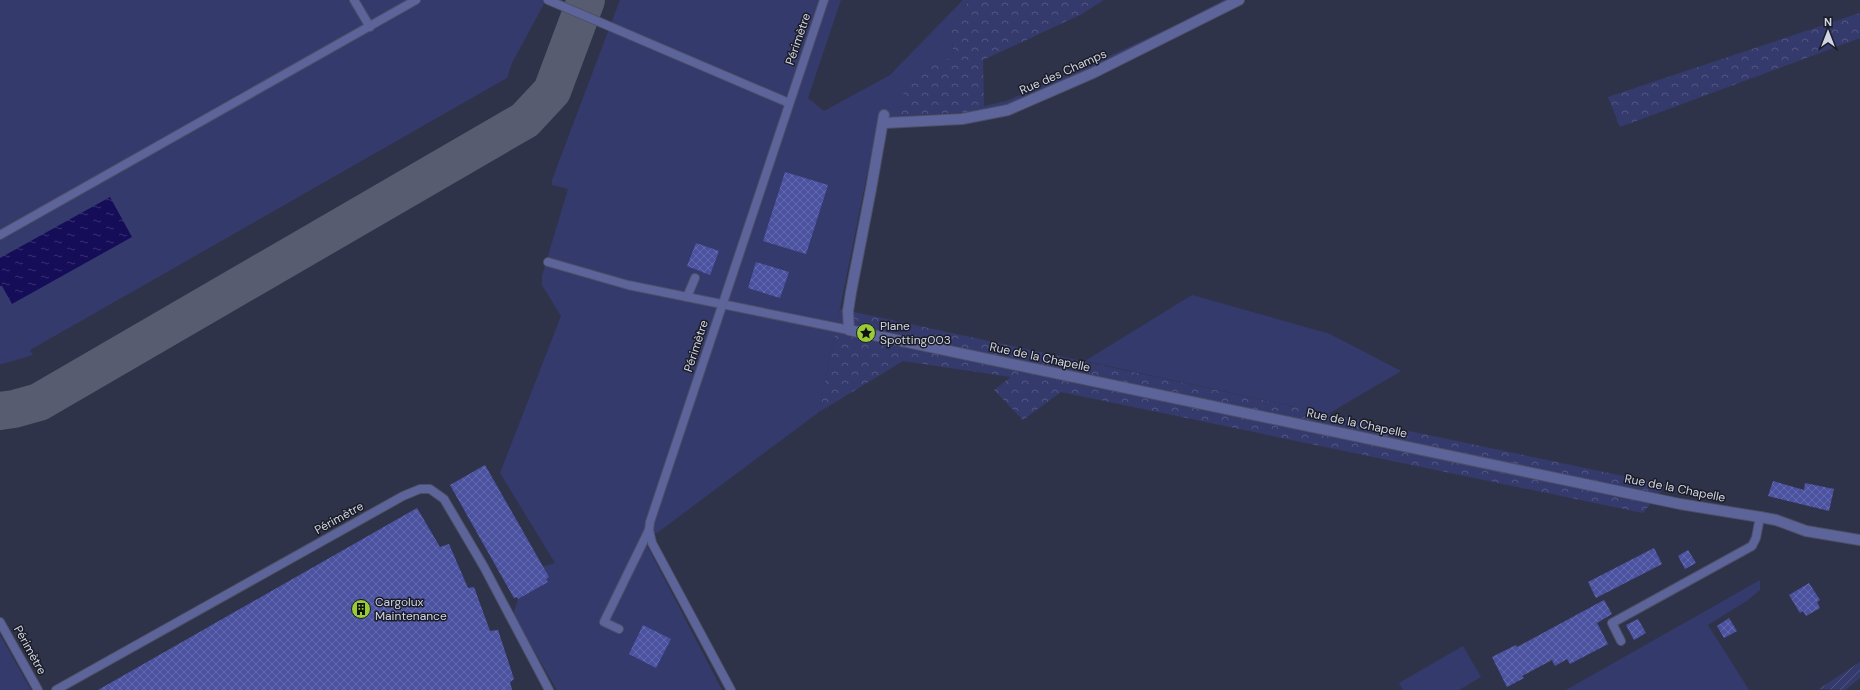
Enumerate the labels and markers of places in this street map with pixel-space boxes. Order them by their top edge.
place label: Plane Spotting003 [880,318,951,348]
place icon: Plane Spotting003 [855,322,877,344]
place label: Cargolux Maintenance [375,594,447,624]
building icon: Cargolux Maintenance [350,598,372,620]

